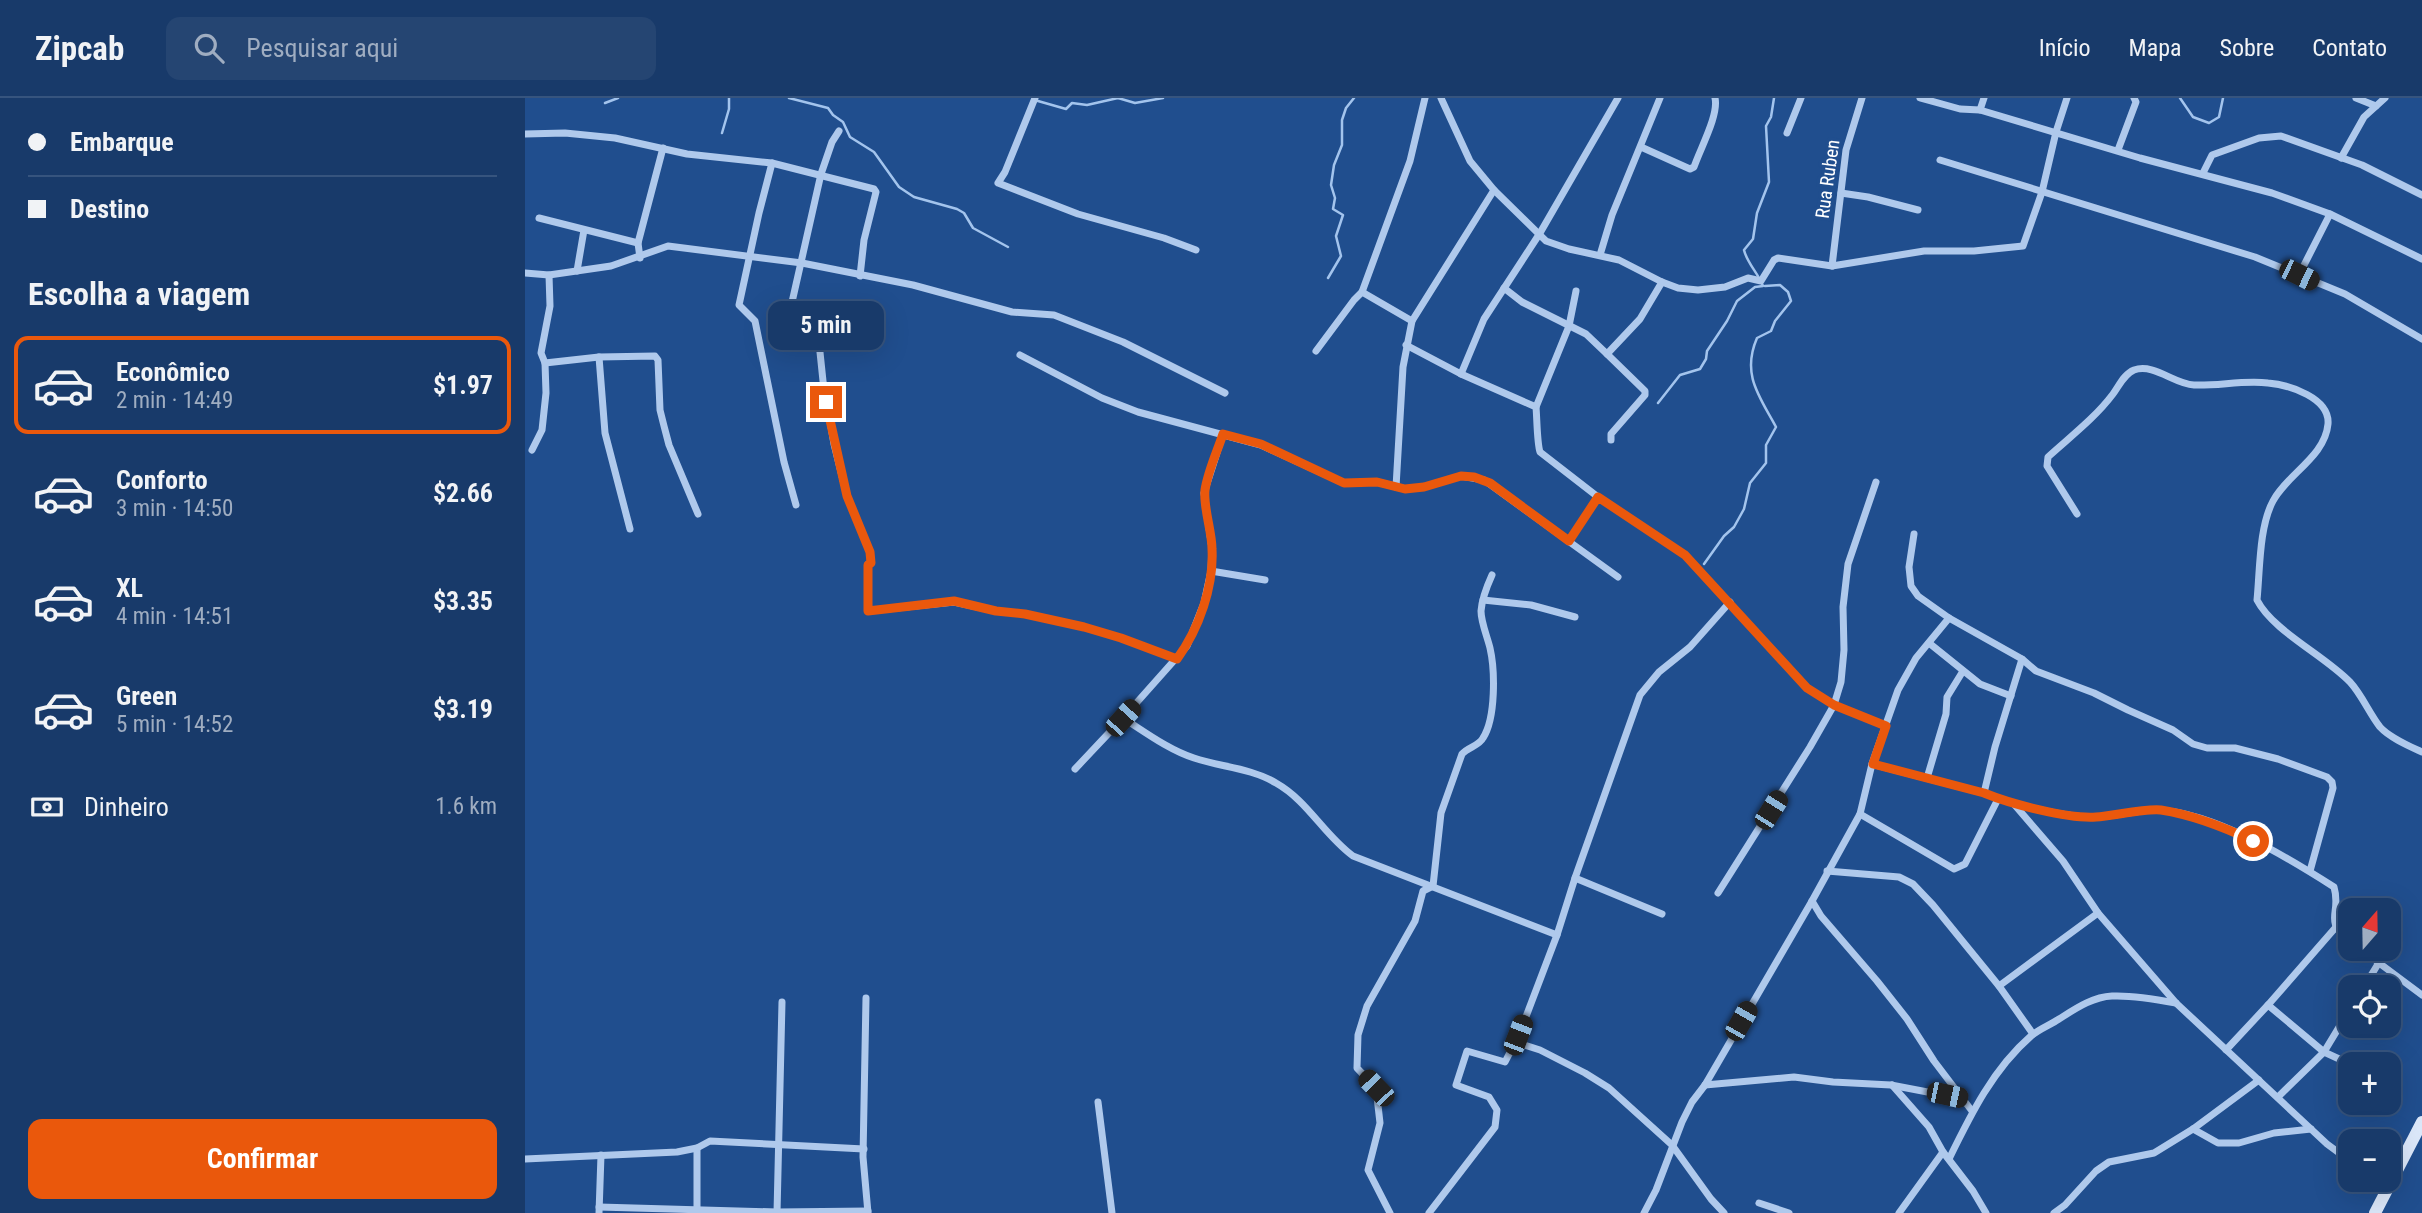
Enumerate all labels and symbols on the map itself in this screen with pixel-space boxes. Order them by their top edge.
street label: Rua Ruben [1811,138,1844,220]
car [2276,256,2323,294]
callout: 5 min [768,300,884,350]
route end [810,386,842,418]
car [1102,695,1145,741]
car [1751,787,1792,833]
route start [2237,825,2269,857]
north arrow [2338,898,2401,961]
car [1722,998,1761,1044]
car [1501,1012,1536,1058]
car [1354,1066,1399,1110]
car [1925,1080,1970,1110]

